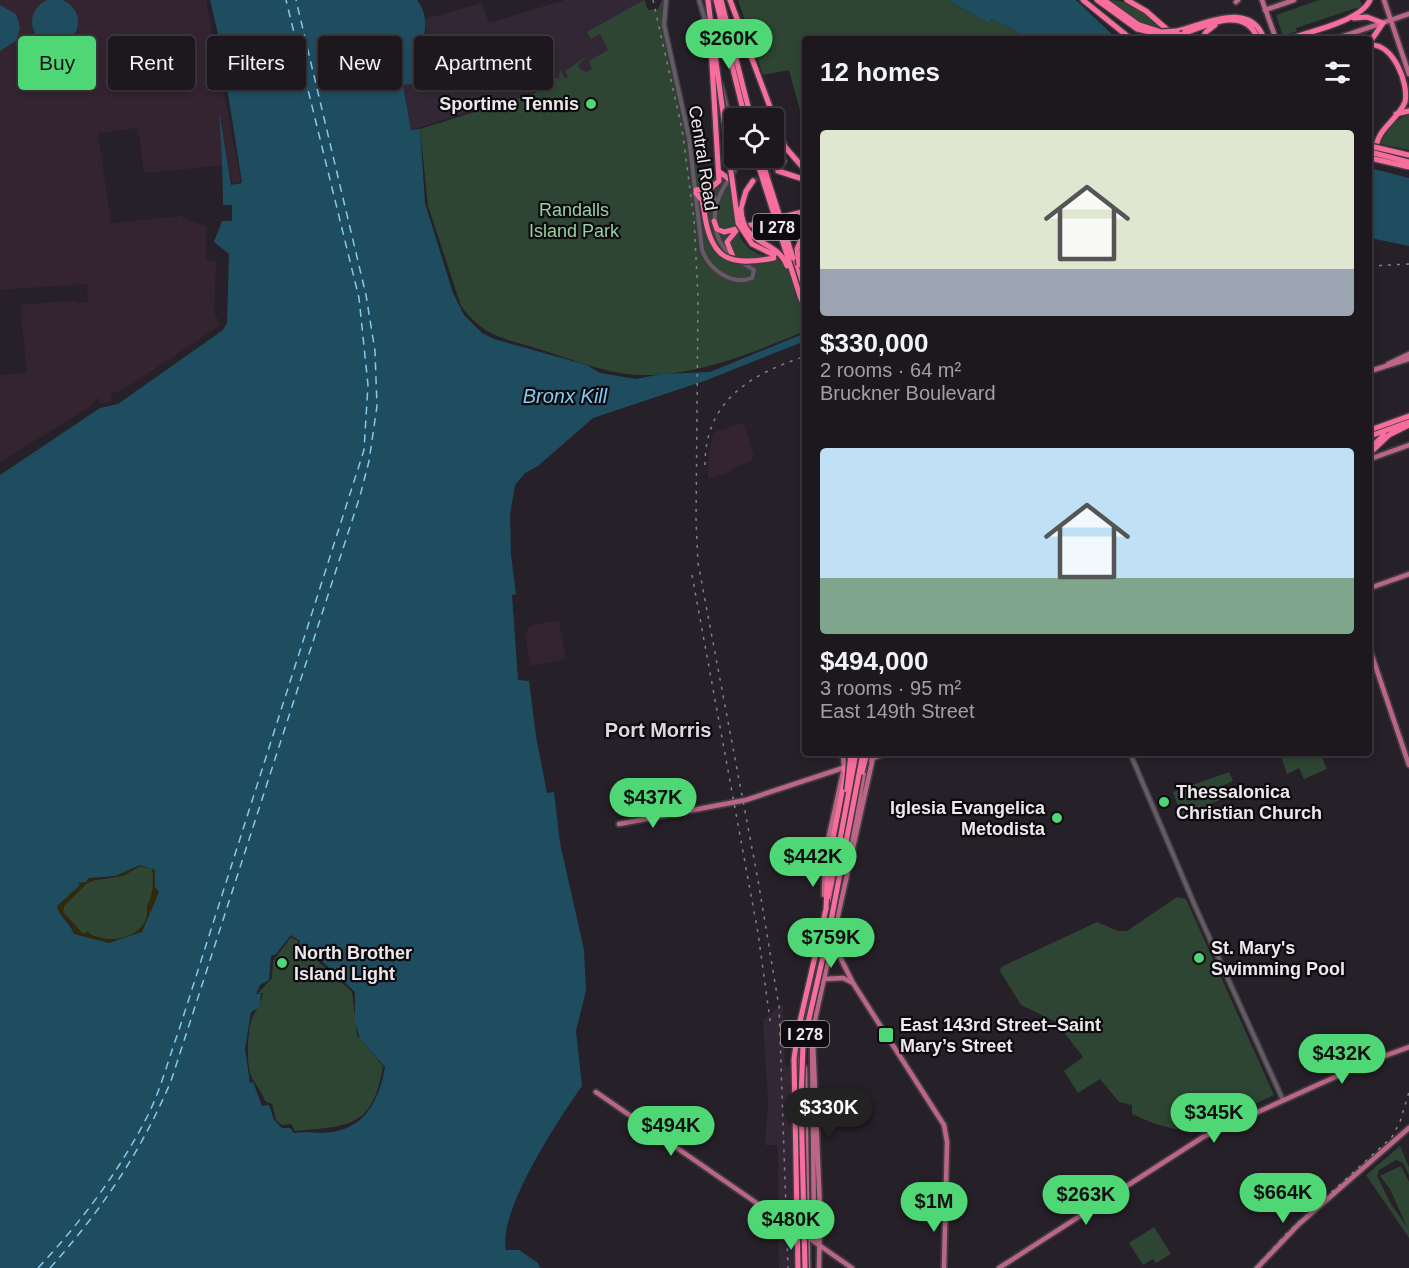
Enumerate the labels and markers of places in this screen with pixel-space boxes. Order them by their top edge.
pin: $260K [687,19,771,70]
place label: Sportime Tennis [439,94,579,114]
marker: Sportime Tennis [584,97,598,111]
pin: $437K [611,778,695,829]
place label: Thessalonica Christian Church [1176,782,1322,823]
marker: Thessalonica Christian Church [1157,795,1171,809]
place label: Iglesia Evangelica Metodista [890,798,1046,839]
marker: Iglesia Evangelica Metodista [1050,811,1064,825]
pin: $442K [771,837,855,888]
pin: $759K [789,918,873,969]
place label: St. Mary's Swimming Pool [1211,938,1345,979]
place label: North Brother Island Light [294,943,412,984]
marker: St. Mary's Swimming Pool [1192,951,1206,965]
marker: North Brother Island Light [275,956,289,970]
place label: East 143rd Street–Saint Mary’s Street [900,1015,1101,1056]
marker: East 143rd Street–Saint Mary’s Street [877,1026,895,1044]
pin: $432K [1300,1034,1384,1085]
pin: $330K [787,1088,871,1139]
pin: $345K [1172,1093,1256,1144]
pin: $494K [629,1106,713,1157]
pin: $664K [1241,1173,1325,1224]
pin: $263K [1044,1175,1128,1226]
pin: $1M [905,1182,963,1233]
pin: $480K [749,1200,833,1251]

